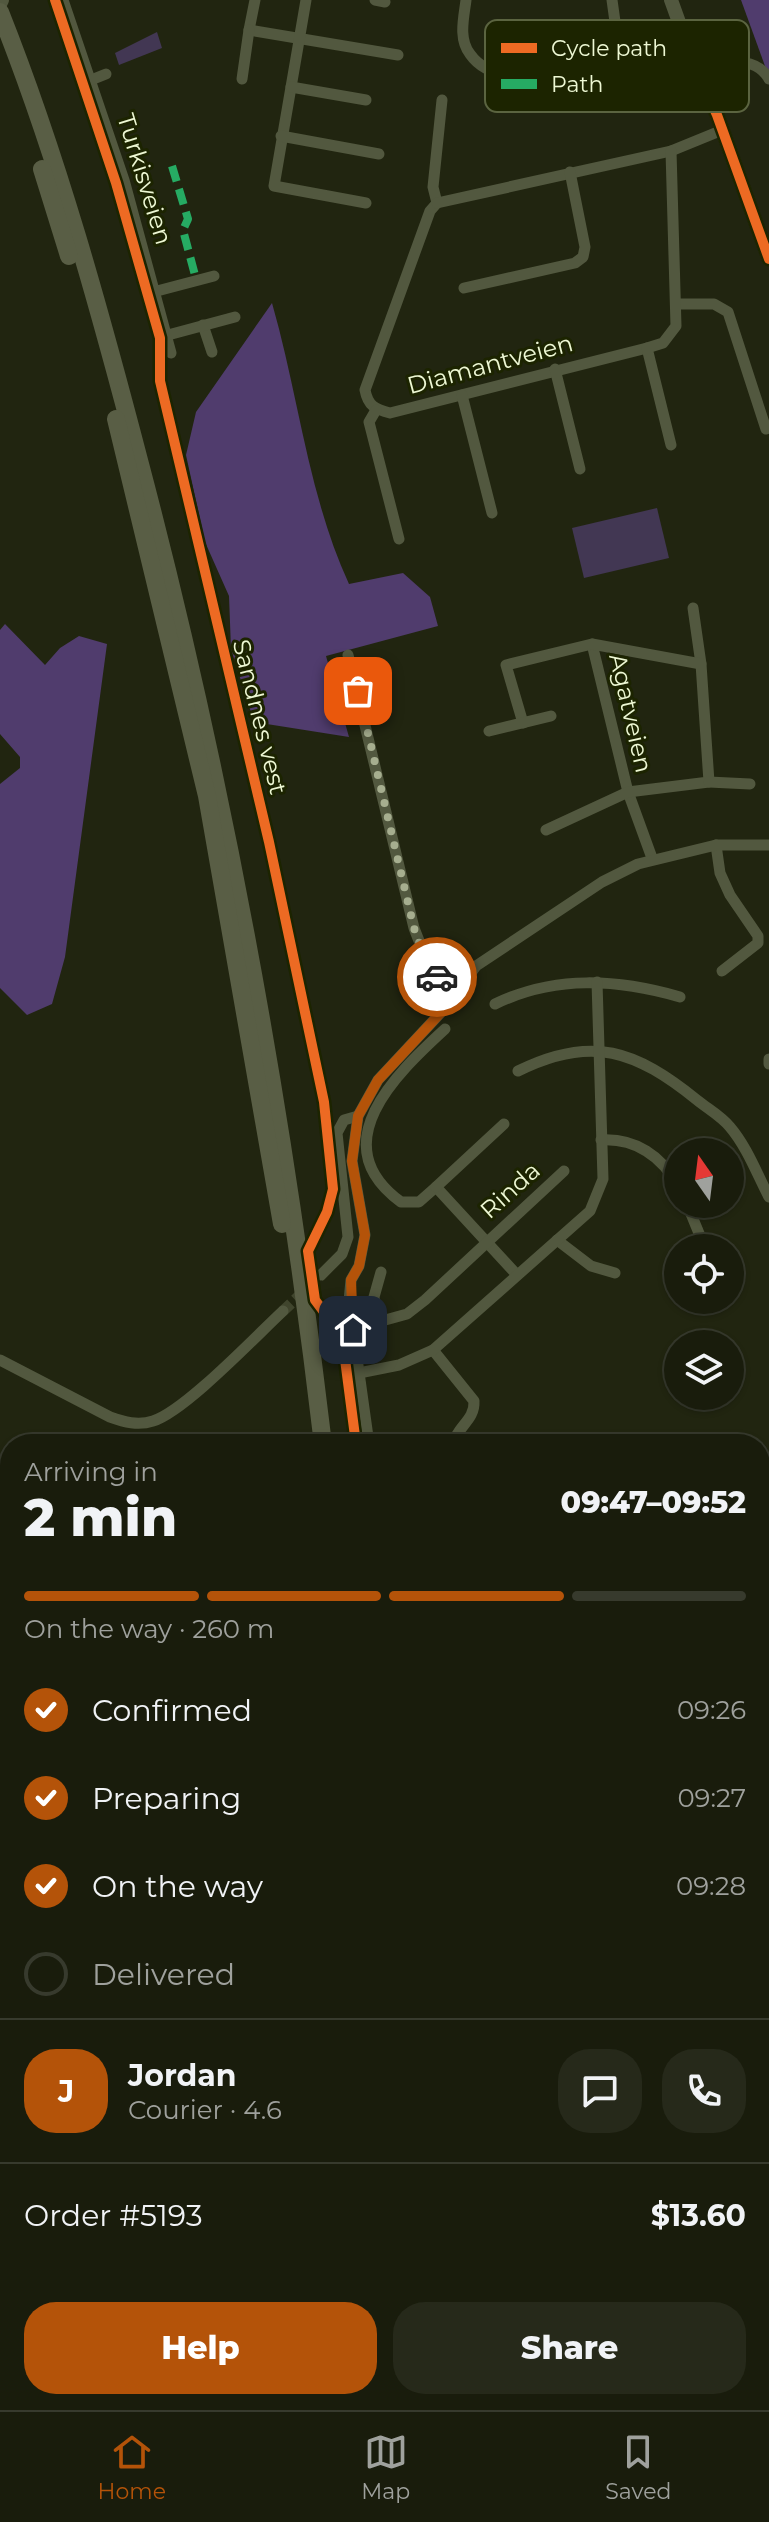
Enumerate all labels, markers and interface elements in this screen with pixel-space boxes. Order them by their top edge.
legend [485,20,749,112]
text: Cycle path [551,35,667,62]
text: Path [551,71,603,98]
street label: Turkisveien [111,110,179,248]
street label: Diamantveien [404,328,576,400]
street label: Sandnes vest [227,636,293,798]
street label: Agatveien [603,651,659,775]
pin [324,657,392,725]
icon: bag [336,669,380,713]
courier [397,937,477,1017]
icon: car [415,955,459,999]
north arrow [664,1138,744,1218]
map controls [664,1138,744,1410]
street label: Rinda [474,1156,546,1224]
button: locate [664,1234,744,1314]
pin [319,1296,387,1364]
icon: home [331,1308,375,1352]
button: layers [664,1330,744,1410]
text: Arriving in [24,1456,158,1488]
text: 09:47–09:52 [561,1484,746,1521]
text: 2 min [24,1486,177,1549]
text: On the way · 260 m [24,1613,274,1645]
icon: check [24,1688,68,1732]
text: Confirmed [92,1692,252,1729]
text: 09:26 [677,1694,746,1726]
icon: check [24,1776,68,1820]
text: Preparing [92,1780,241,1817]
text: 09:27 [677,1782,746,1814]
icon: check [24,1864,68,1908]
text: On the way [92,1868,263,1905]
text: 09:28 [676,1870,746,1902]
text: Delivered [92,1956,235,1993]
button: chat [558,2049,642,2133]
button: phone [662,2049,746,2133]
text: Jordan [128,2057,237,2094]
text: J [58,2073,74,2110]
text: Courier · 4.6 [128,2094,282,2126]
text: Order #5193 [24,2197,203,2234]
text: $13.60 [651,2197,746,2234]
button: Help [24,2302,377,2394]
button: Share [393,2302,746,2394]
tab: Home [98,2430,166,2505]
tab: Map [361,2430,410,2505]
tab: Saved [605,2430,671,2505]

